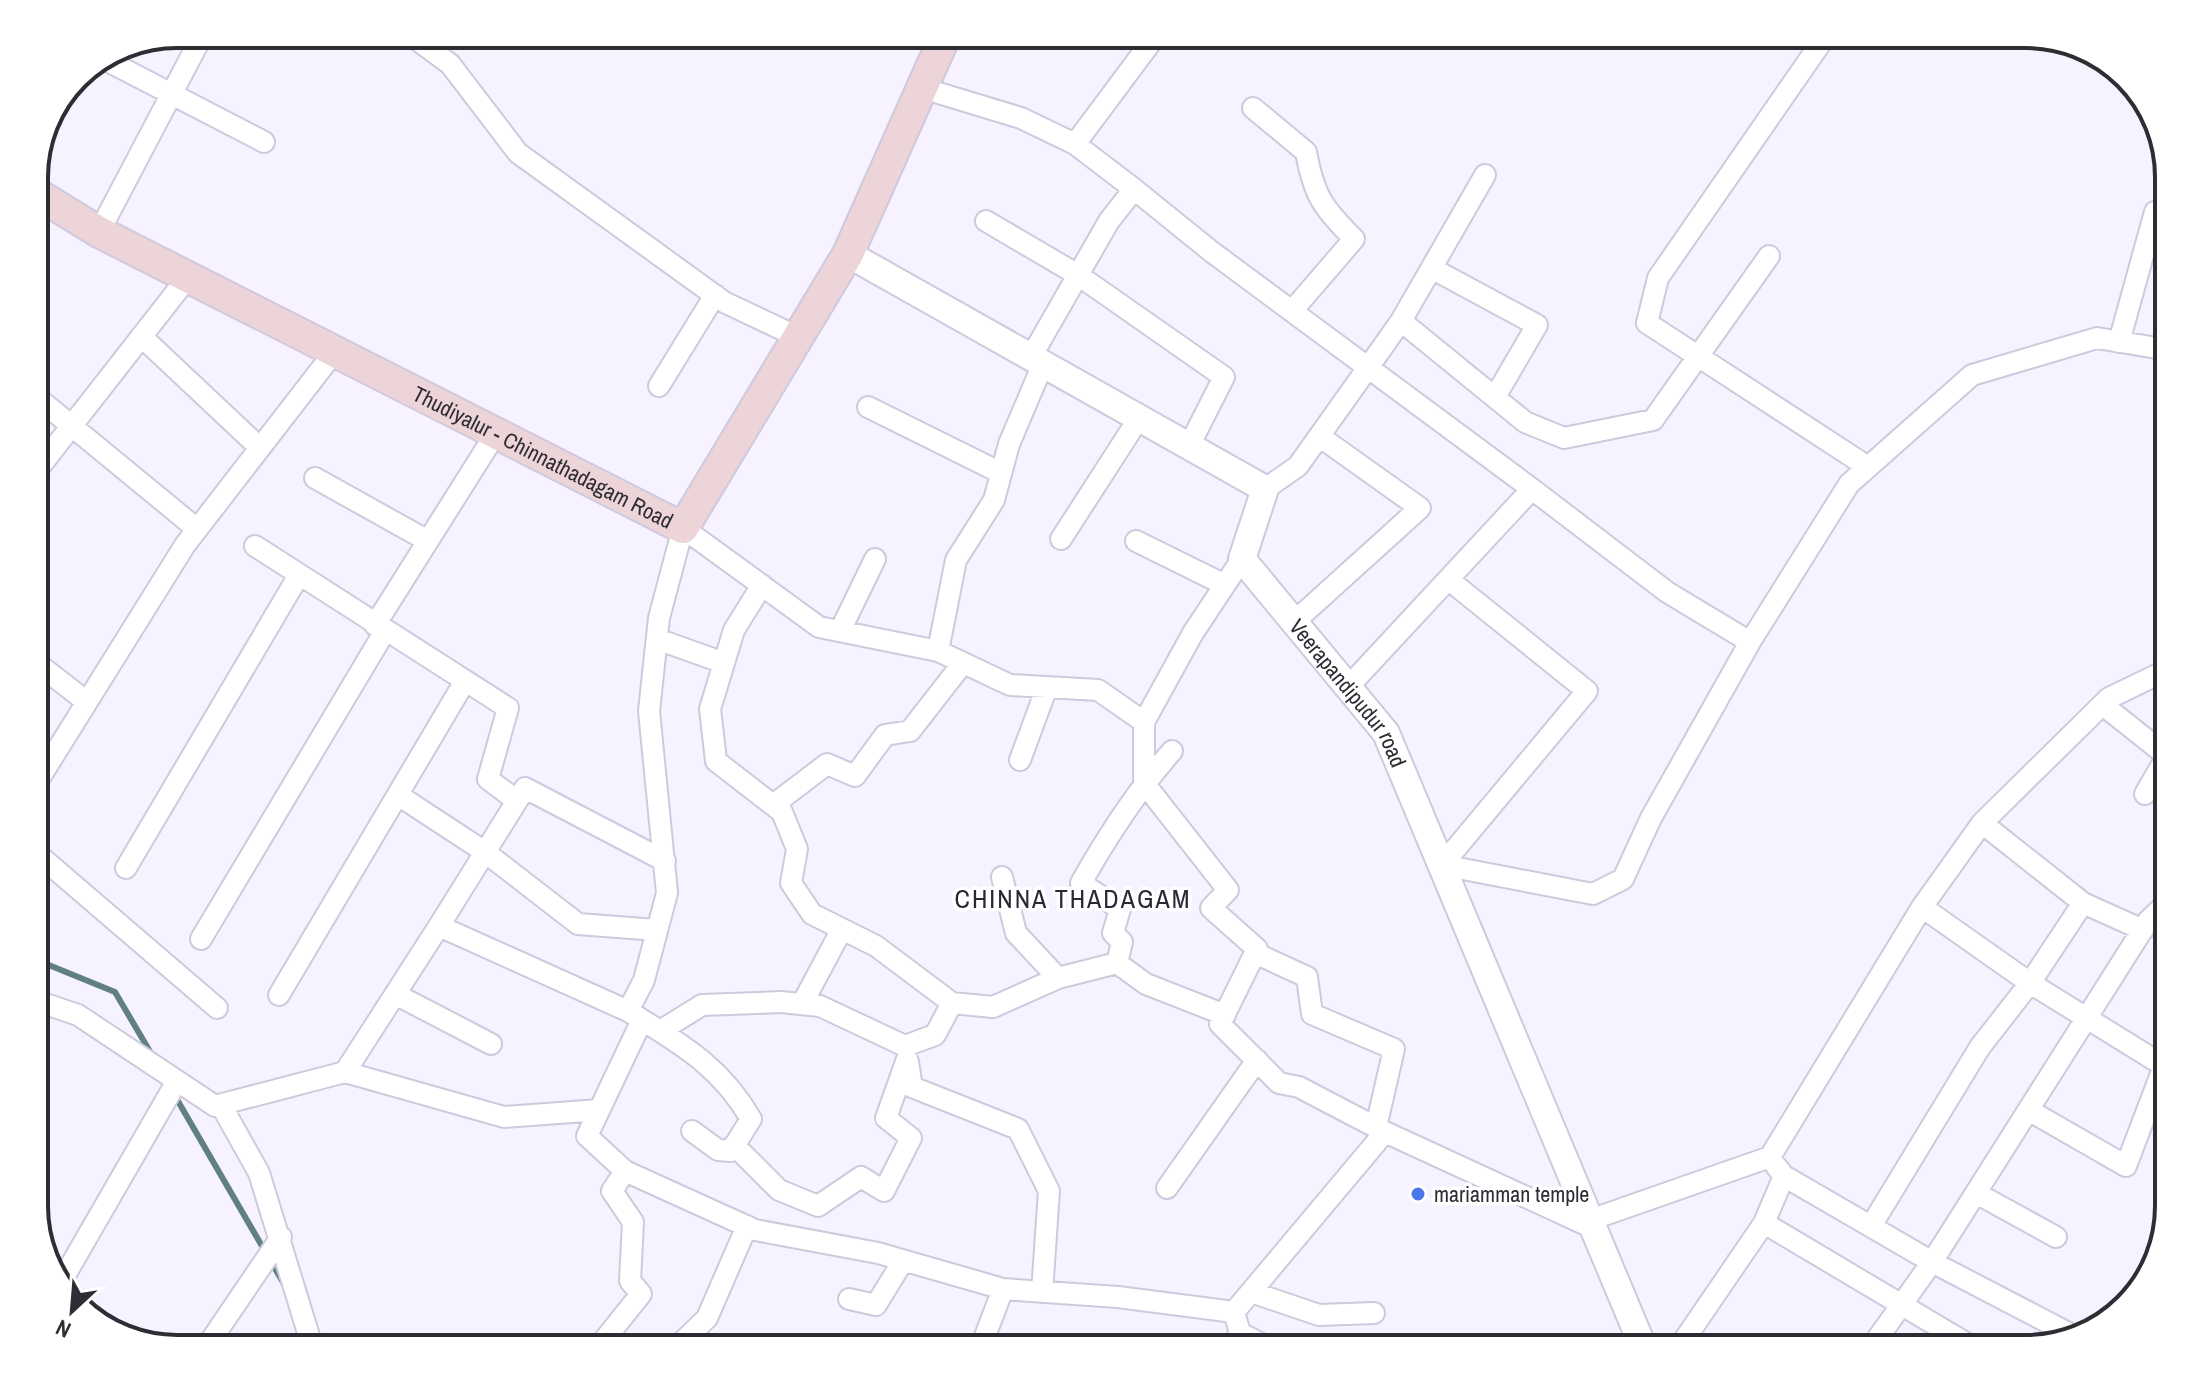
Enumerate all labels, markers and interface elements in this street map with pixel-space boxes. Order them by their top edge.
street label: Thudiyalur - Chinnathadagam Road [408,378,678,536]
street label: Veerapandipudur road [1283,612,1414,772]
district label: CHINNA THADAGAM [955,881,1191,916]
place label: mariamman temple [1434,1179,1589,1209]
marker: mariamman temple [1409,1185,1427,1203]
north arrow [32,1271,112,1351]
text: N [51,1313,76,1345]

